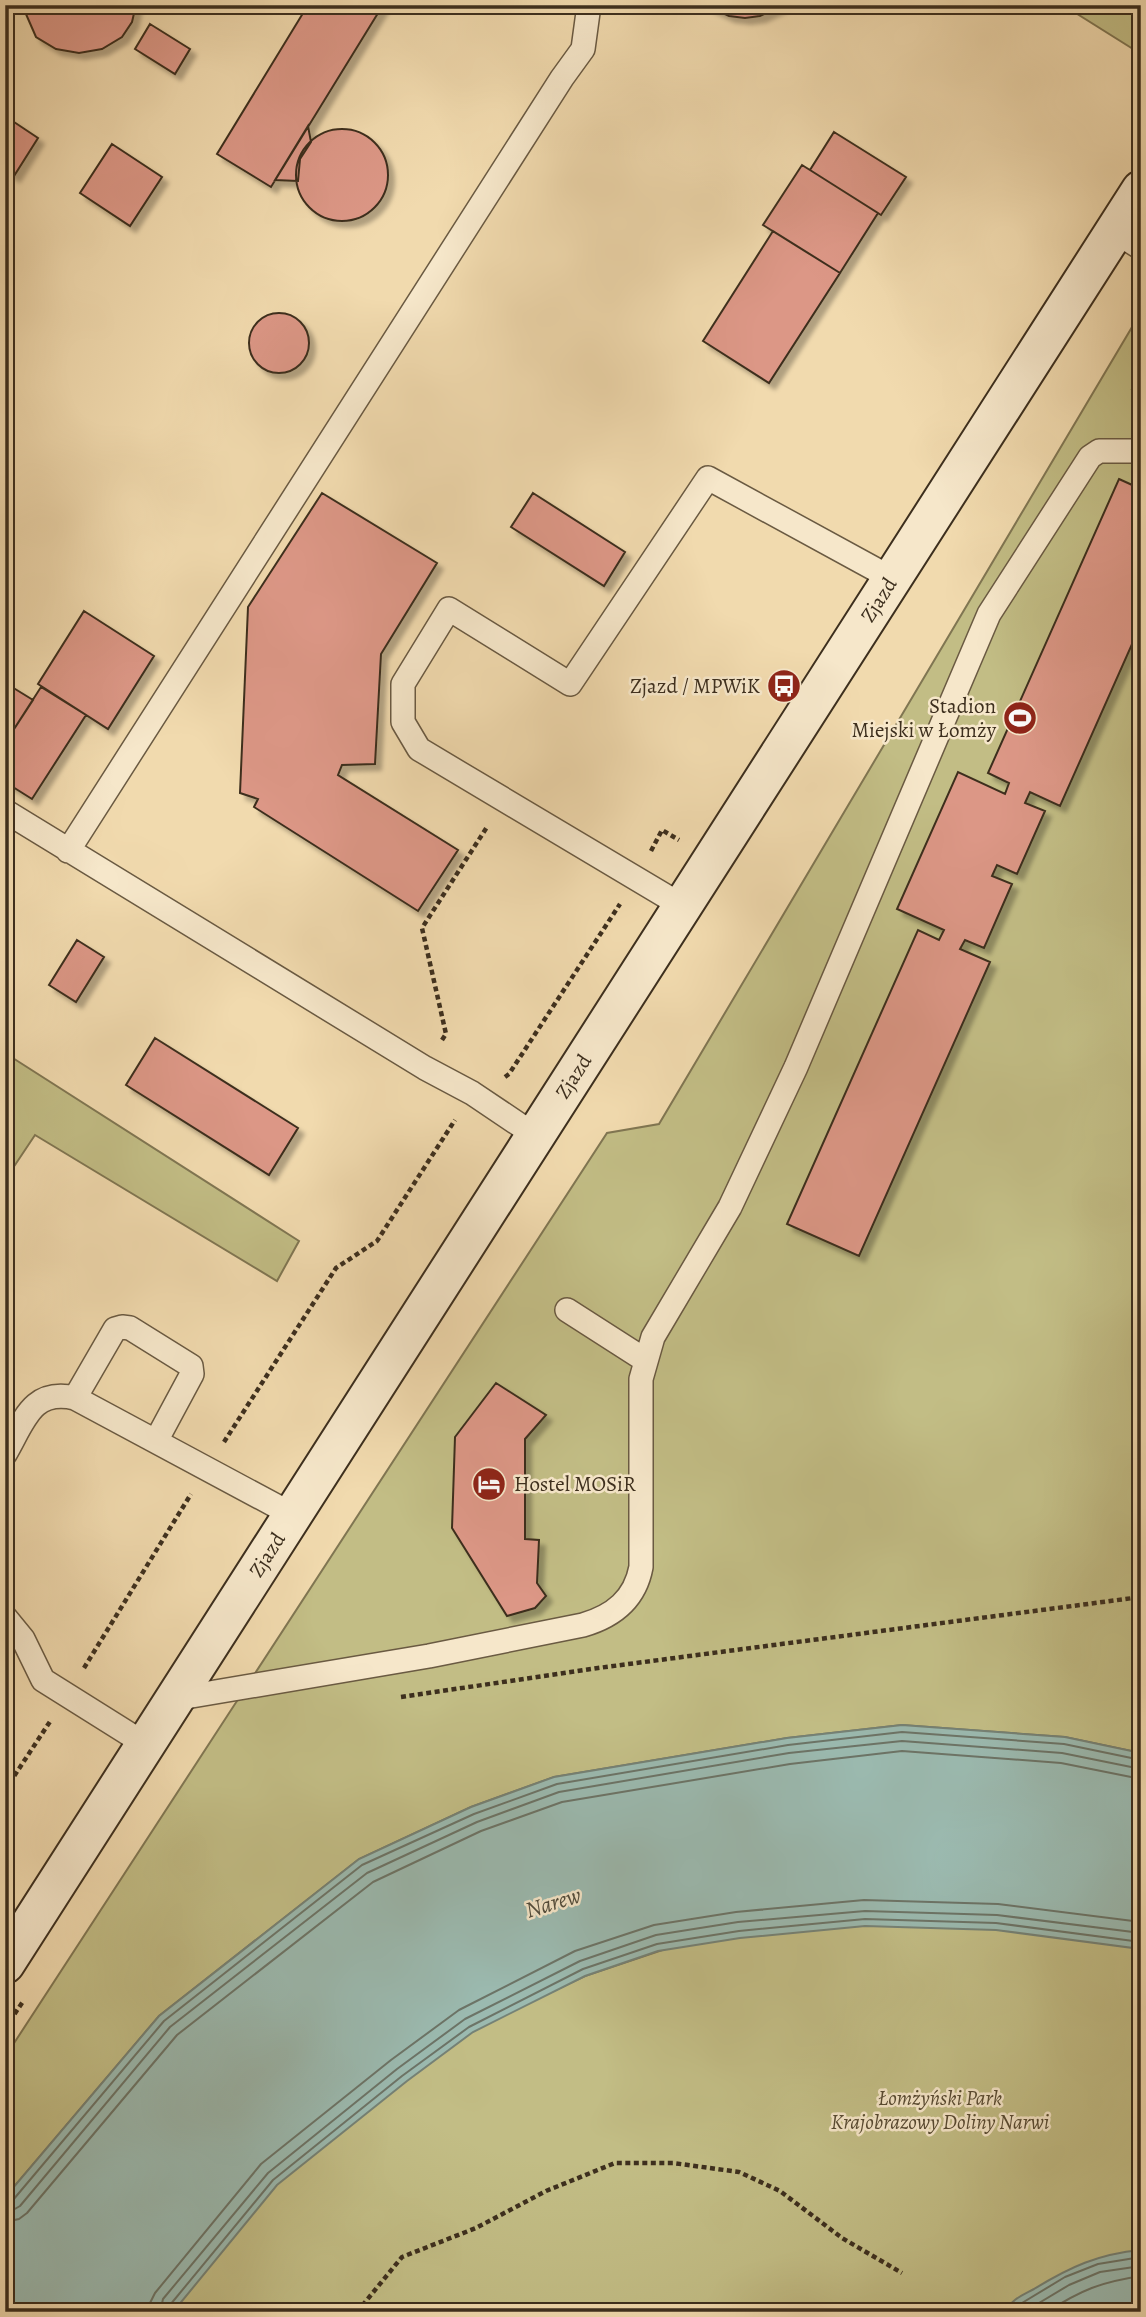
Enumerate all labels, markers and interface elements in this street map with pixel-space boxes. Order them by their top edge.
street label: Zjazd [854,571,904,627]
bus stop icon: Zjazd / MPWiK [765,667,803,705]
place label: Zjazd / MPWiK [630,672,760,700]
place label: Stadion Miejski w Łomży [851,692,997,744]
sports icon: Stadion Miejski w Łomży [1001,699,1039,737]
street label: Zjazd [549,1048,598,1104]
hotel icon: Hostel MOSiR [470,1465,508,1503]
place label: Hostel MOSiR [514,1470,636,1498]
street label: Zjazd [242,1526,292,1582]
water label: Narew [521,1879,585,1926]
park label: Łomżyński Park Krajobrazowy Doliny Narwi [831,2084,1049,2136]

